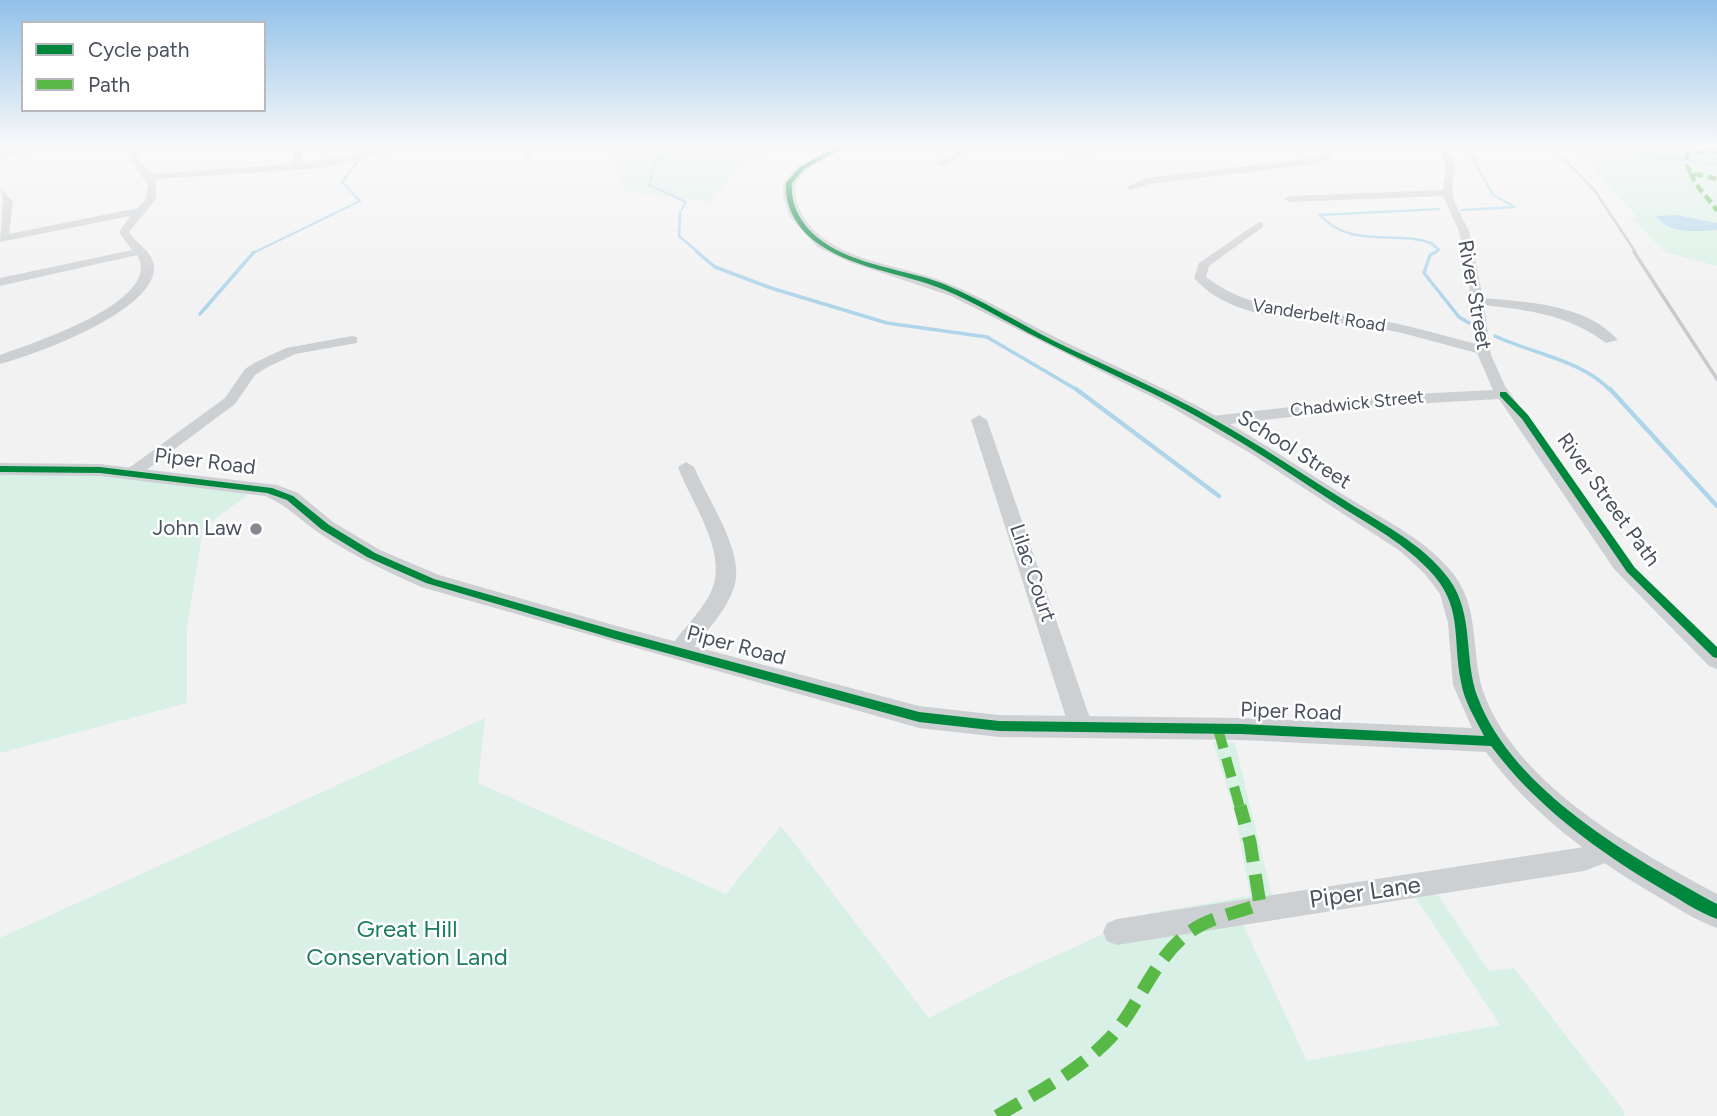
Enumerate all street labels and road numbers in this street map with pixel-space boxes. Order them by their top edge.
street label: River Street [1452,238,1496,352]
street label: Vanderbelt Road [1251,295,1387,337]
street label: Chadwick Street [1289,386,1425,422]
street label: School Street [1233,405,1355,495]
street label: River Street Path [1551,428,1665,572]
street label: Piper Road [153,443,257,481]
street label: Lilac Court [1004,521,1060,625]
street label: Piper Road [684,621,788,671]
street label: Piper Road [1240,698,1342,726]
street label: Piper Lane [1308,871,1422,915]

